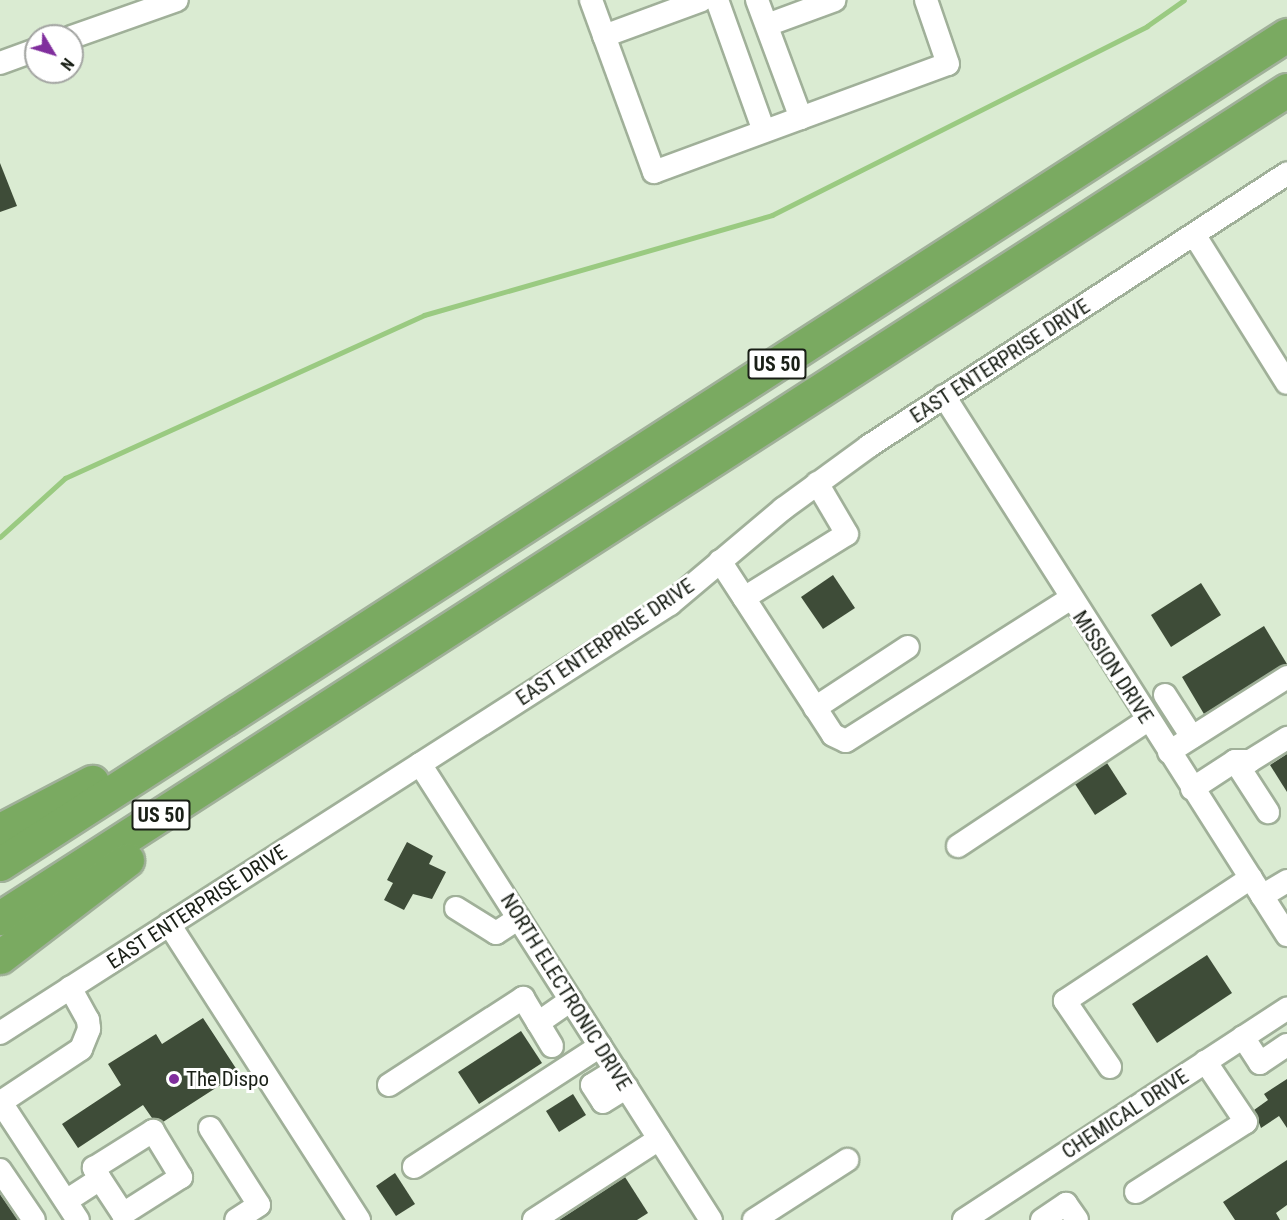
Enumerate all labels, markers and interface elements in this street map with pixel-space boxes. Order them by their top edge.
north arrow [24,24,84,84]
text: N [57,54,78,74]
street label: EAST ENTERPRISE DRIVE [905,293,1095,429]
road number: US 50 [747,347,807,381]
street label: EAST ENTERPRISE DRIVE [511,573,699,711]
street label: MISSION DRIVE [1067,606,1159,728]
road number: US 50 [131,798,191,832]
street label: EAST ENTERPRISE DRIVE [102,839,292,975]
street label: NORTH ELECTRONIC DRIVE [495,889,637,1095]
street label: CHEMICAL DRIVE [1057,1064,1193,1164]
place label: The Dispo [186,1066,269,1092]
marker: The Dispo [167,1072,181,1086]

